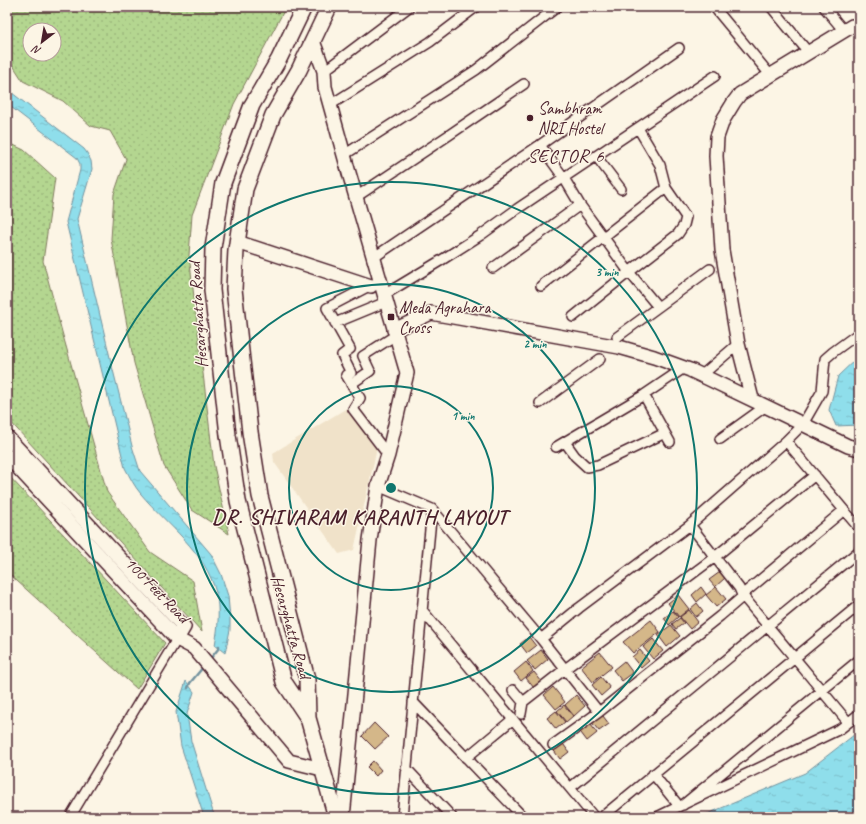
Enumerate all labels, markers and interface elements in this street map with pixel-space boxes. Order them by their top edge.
north arrow [22,22,62,62]
text: N [28,42,43,58]
place label: Sambhram NRI Hostel [538,98,606,139]
marker: Sambhram NRI Hostel [525,113,535,123]
district label: SECTOR 6 [528,144,605,168]
street label: Hesarghatta Road [184,259,212,369]
text: 3 min [596,264,619,280]
place label: Meda Agrahara Cross [399,297,491,338]
marker: Meda Agrahara Cross [386,312,396,322]
text: 2 min [524,336,547,352]
text: 1 min [452,408,475,424]
centre of rings [384,481,398,495]
district label: DR. SHIVARAM KARANTH LAYOUT [212,504,511,530]
street label: 100 Feet Road [120,553,196,630]
street label: Hesarghatta Road [266,573,316,683]

